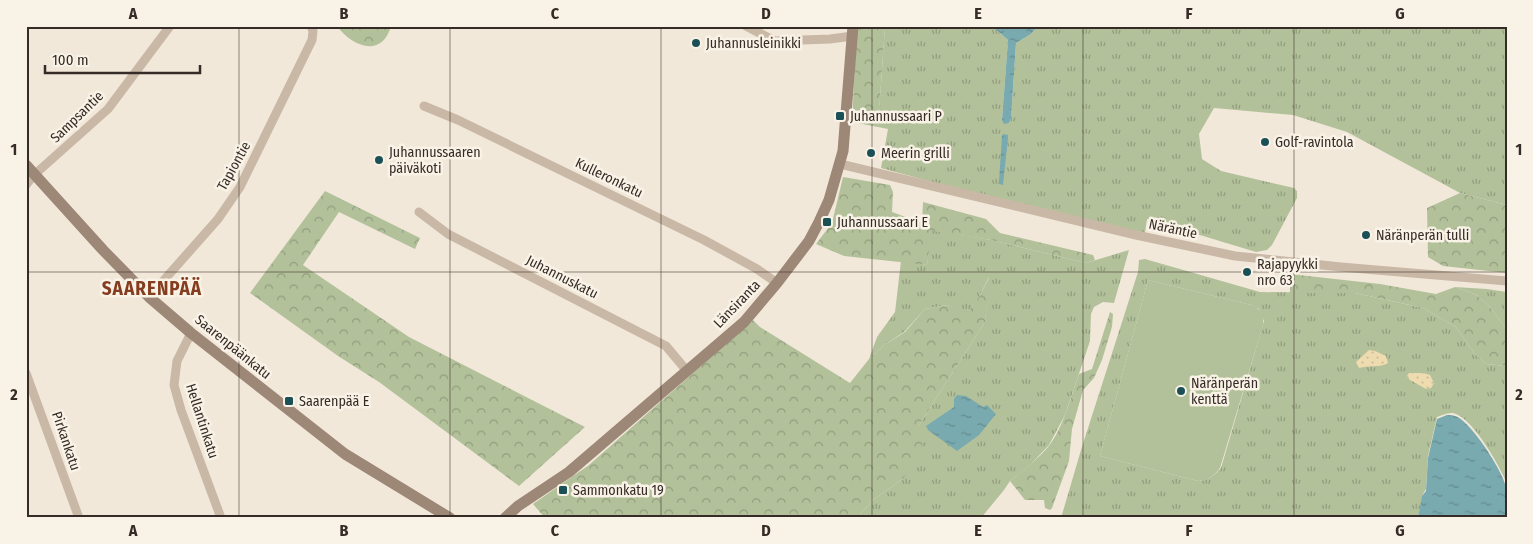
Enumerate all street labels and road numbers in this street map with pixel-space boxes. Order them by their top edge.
street label: Sampsantie [47,88,107,146]
street label: Tapiontie [214,138,254,193]
street label: Kulleronkatu [572,154,646,202]
street label: Näräntie [1147,216,1199,242]
street label: Juhannuskatu [523,252,601,302]
street label: Länsiranta [710,276,764,331]
street label: Saarenpäänkatu [192,311,274,383]
street label: Hellantinkatu [182,382,222,460]
street label: Pirkankatu [48,409,84,473]

